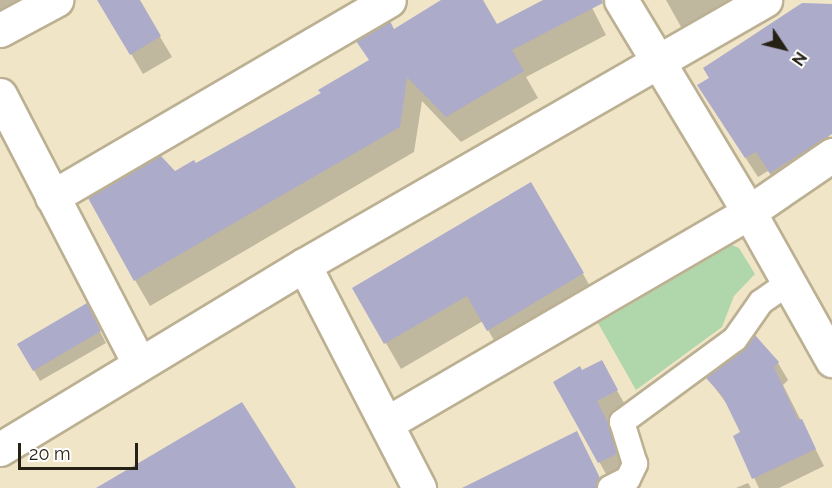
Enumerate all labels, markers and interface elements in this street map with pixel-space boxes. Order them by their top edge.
north arrow [754,18,814,78]
text: N [788,48,810,69]
scale bar [21,431,141,469]
text: 20 m [29,443,71,464]

